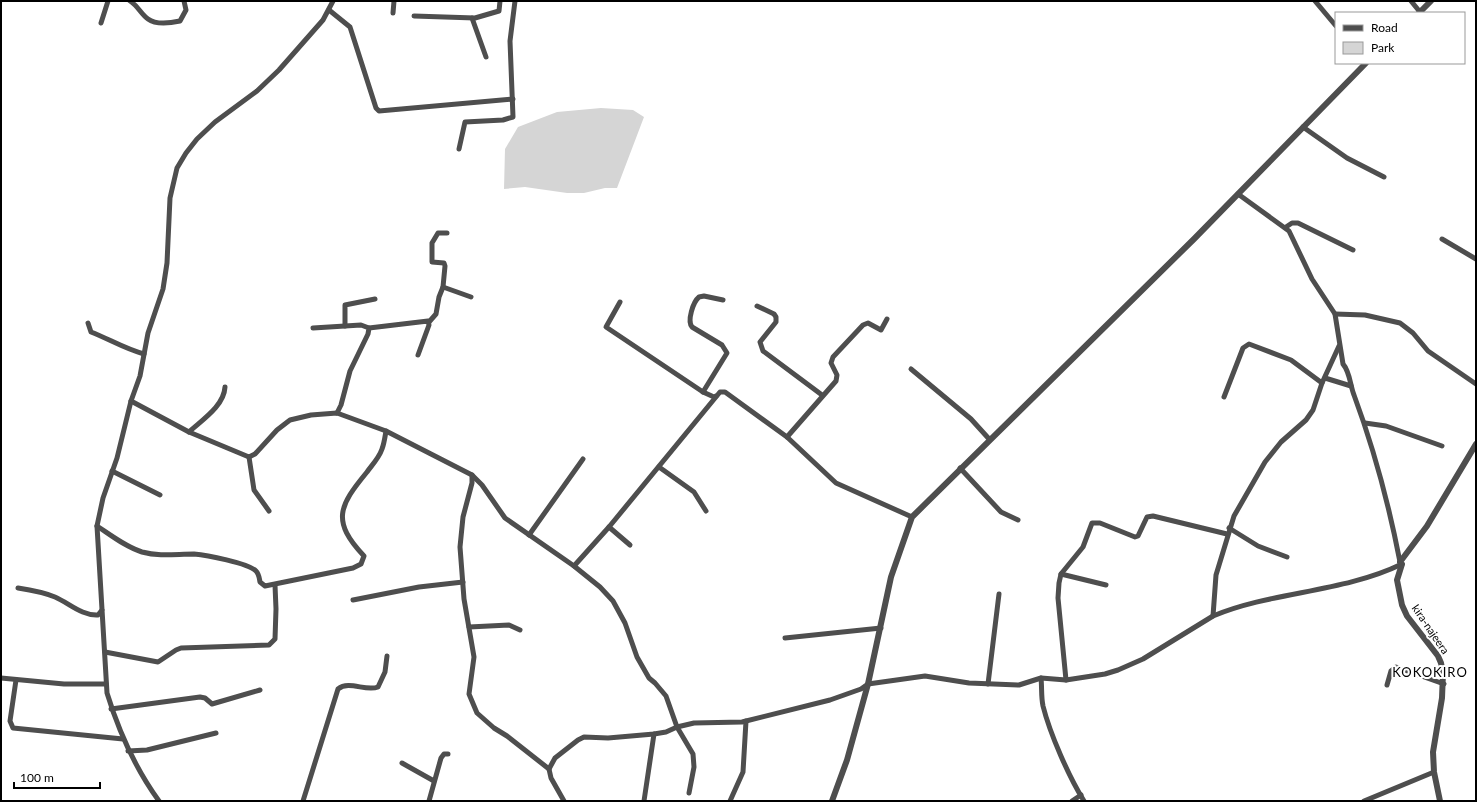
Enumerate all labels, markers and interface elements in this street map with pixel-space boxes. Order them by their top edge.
legend [1335,12,1465,64]
text: Road [1371,20,1398,35]
text: Park [1371,40,1395,55]
street label: kira-najeera [1410,602,1452,656]
district label: KOKOKIRO [1392,664,1468,680]
scale bar [14,764,100,790]
text: 100 m [20,770,54,785]

